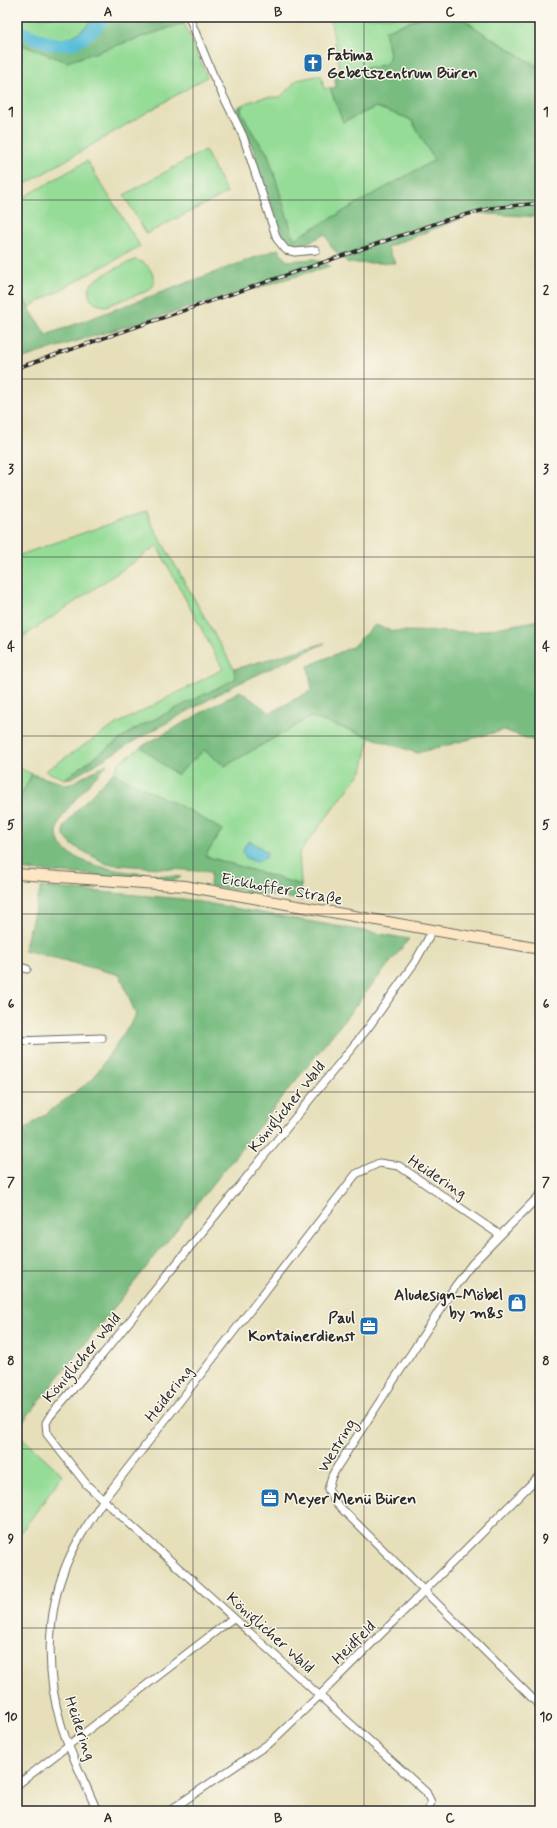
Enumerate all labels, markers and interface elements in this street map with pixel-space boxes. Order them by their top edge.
text: A [104,4,112,21]
text: B [274,4,283,21]
text: C [445,4,455,21]
place label: Fatima Gebetszentrum Büren [327,45,478,84]
church icon: Fatima Gebetszentrum Büren [302,52,324,74]
text: 1 [8,104,14,121]
text: 1 [543,104,549,121]
text: 2 [8,282,15,299]
text: 2 [543,282,550,299]
text: 3 [8,461,14,478]
text: 3 [543,461,549,478]
text: 4 [7,639,15,656]
text: 4 [542,639,550,656]
text: 5 [7,817,15,834]
text: 5 [542,817,550,834]
street label: Eickhoffer Straße [219,868,344,911]
text: 6 [8,996,15,1013]
text: 6 [543,996,550,1013]
street label: Königlicher Wald [244,1057,331,1158]
street label: Heidering [404,1150,471,1204]
text: 7 [7,1174,15,1191]
text: 7 [542,1174,550,1191]
place label: Aludesign-Möbel by m&s [394,1285,504,1324]
shop icon: Aludesign-Möbel by m&s [506,1292,528,1314]
street label: Königlicher Wald [38,1308,127,1408]
place label: Paul Kontainerdienst [248,1308,356,1347]
office icon: Paul Kontainerdienst [358,1315,380,1337]
text: 8 [7,1353,15,1370]
text: 8 [542,1353,550,1370]
street label: Heidering [140,1361,198,1427]
street label: Westring [313,1415,362,1477]
office icon: Meyer Menü Büren [259,1487,281,1509]
place label: Meyer Menü Büren [284,1489,416,1510]
text: 9 [8,1531,15,1548]
text: 9 [543,1531,550,1548]
street label: Königlicher Wald [221,1588,318,1679]
street label: Heidfeld [328,1617,381,1670]
street label: Heidering [59,1694,100,1763]
text: 10 [4,1709,18,1726]
text: 10 [539,1709,553,1726]
text: A [104,1810,112,1827]
text: B [274,1810,283,1827]
text: C [445,1810,455,1827]

